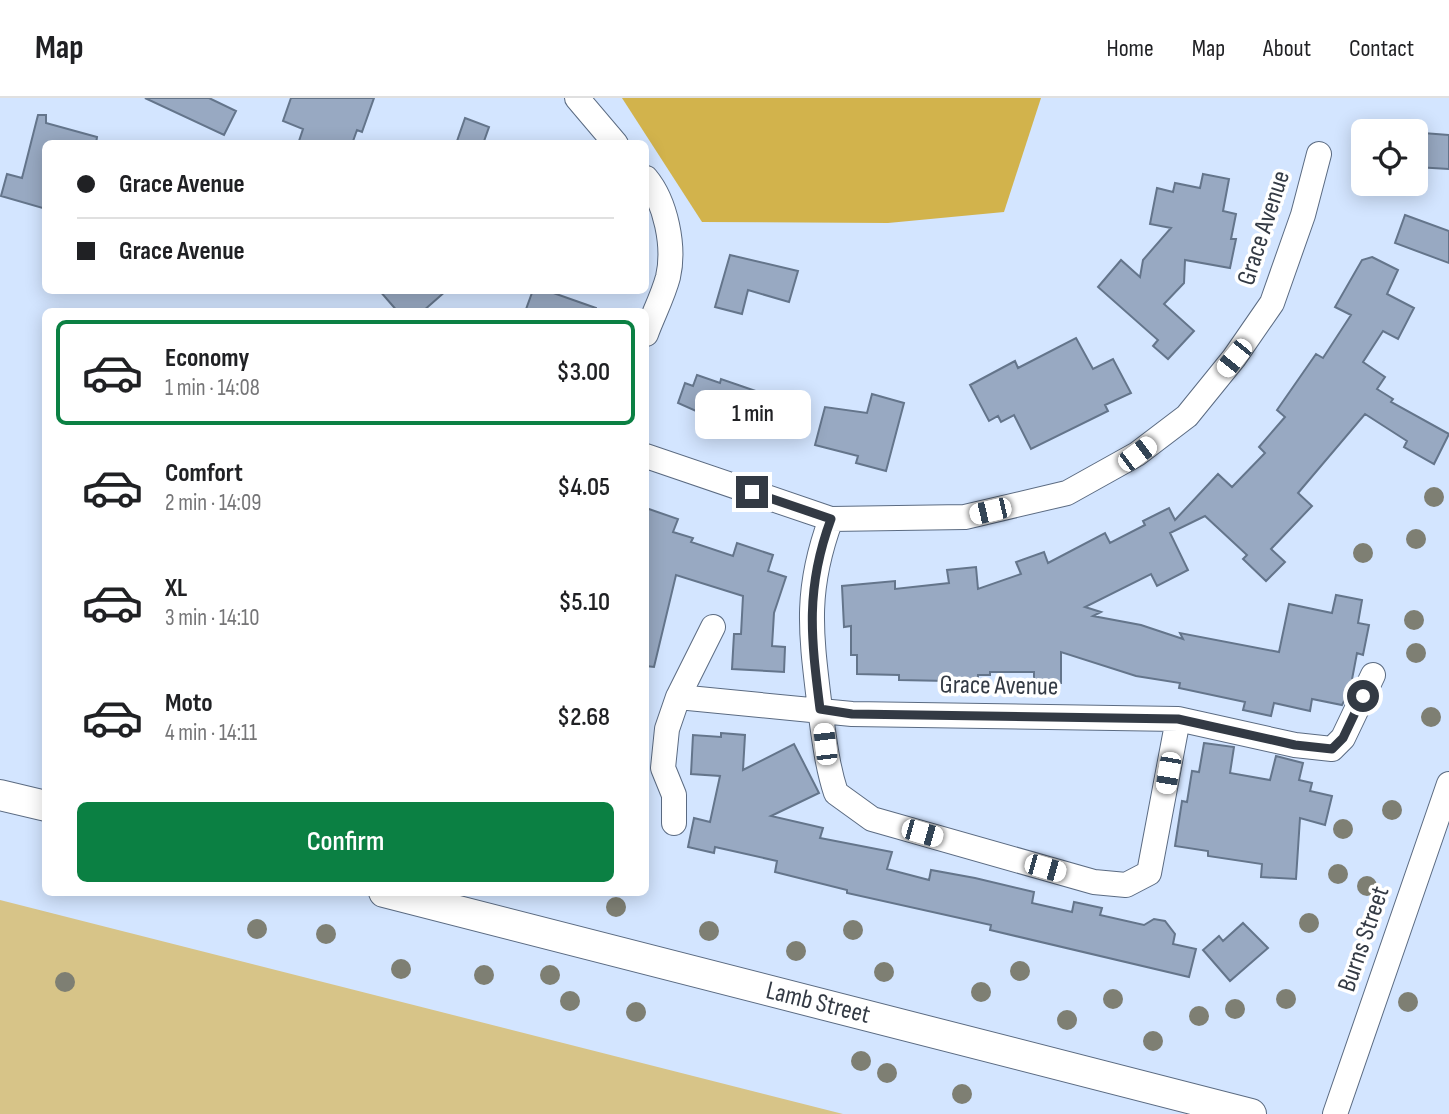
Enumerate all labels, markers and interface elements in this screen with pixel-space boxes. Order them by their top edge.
text: Map [35,28,84,68]
text: Home [1106,34,1154,63]
text: Map [1192,34,1225,63]
text: About [1263,34,1311,63]
text: Contact [1349,34,1414,63]
map controls [1351,119,1428,196]
button: locate [1351,119,1428,196]
street label: Grace Avenue [1231,167,1297,289]
text: Grace Avenue [119,169,245,200]
text: Grace Avenue [119,236,245,267]
car [1213,335,1256,381]
icon: car [81,341,144,404]
text: Economy [165,343,249,374]
text: $3.00 [557,357,610,388]
text: 1 min · 14:08 [165,374,260,402]
callout: 1 min [694,390,810,440]
text: 1 min [732,400,774,428]
car [1114,433,1161,475]
icon: car [81,456,144,519]
text: Comfort [165,458,243,489]
text: $4.05 [557,472,610,503]
route end [736,476,768,508]
text: 2 min · 14:09 [165,489,261,517]
car [968,496,1013,526]
icon: car [81,571,144,634]
text: XL [165,573,187,604]
text: $5.10 [558,587,610,618]
text: 3 min · 14:10 [165,604,259,632]
street label: Grace Avenue [939,669,1059,703]
route start [1347,680,1379,712]
icon: car [81,686,144,749]
text: Moto [165,688,213,719]
text: $2.68 [557,702,610,733]
text: 4 min · 14:11 [165,719,257,747]
car [813,722,838,766]
car [1155,750,1182,796]
button: Confirm [77,802,614,882]
car [899,817,946,849]
car [1022,852,1069,884]
street label: Burns Street [1332,882,1396,996]
street label: Lamb Street [763,975,873,1031]

